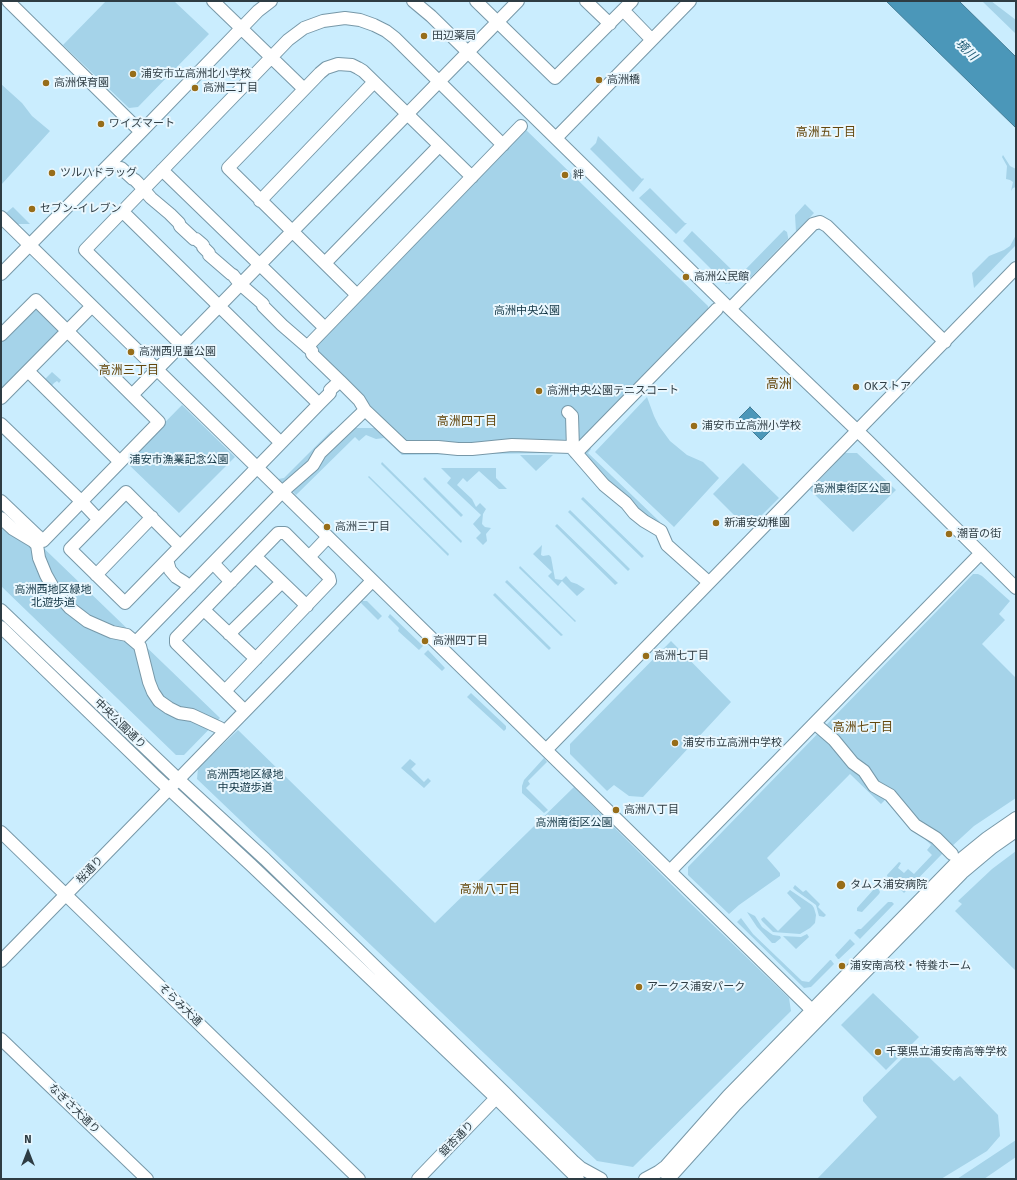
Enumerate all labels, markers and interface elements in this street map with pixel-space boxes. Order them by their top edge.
place label: 田辺薬局 [432,29,476,43]
marker: 田辺薬局 [419,31,429,41]
water label: 境川 [952,36,980,64]
place label: 浦安市立高洲北小学校 [141,67,251,81]
marker: 浦安市立高洲北小学校 [128,69,138,79]
place label: 高洲橋 [607,73,640,87]
marker: 高洲橋 [594,75,604,85]
place label: 高洲保育園 [54,76,109,90]
marker: 高洲保育園 [41,78,51,88]
place label: 高洲二丁目 [203,81,258,95]
marker: 高洲二丁目 [190,83,200,93]
place label: ワイズマート [109,117,175,131]
marker: ワイズマート [96,119,106,129]
district label: 高洲五丁目 [796,126,856,140]
place label: ツルハドラッグ [60,166,137,180]
marker: ツルハドラッグ [47,168,57,178]
place label: 絆 [573,168,584,182]
marker: 絆 [560,170,570,180]
place label: セブン-イレブン [40,202,121,216]
marker: セブン-イレブン [27,204,37,214]
place label: 高洲公民館 [694,270,749,284]
marker: 高洲公民館 [681,272,691,282]
park label: 高洲中央公園 [494,304,560,318]
place label: 高洲西児童公園 [139,345,216,359]
marker: 高洲西児童公園 [126,347,136,357]
district label: 高洲三丁目 [99,364,159,378]
district label: 高洲 [766,376,792,392]
place label: OKストア [864,380,911,394]
marker: OKストア [851,382,861,392]
place label: 高洲中央公園テニスコート [547,384,679,398]
marker: 高洲中央公園テニスコート [534,386,544,396]
district label: 高洲四丁目 [437,415,497,429]
place label: 浦安市立高洲小学校 [702,419,801,433]
marker: 浦安市立高洲小学校 [689,421,699,431]
park label: 浦安市漁業記念公園 [130,453,228,467]
park label: 高洲東街区公園 [814,482,890,496]
place label: 新浦安幼稚園 [724,516,790,530]
marker: 新浦安幼稚園 [711,518,721,528]
place label: 高洲三丁目 [335,520,390,534]
marker: 高洲三丁目 [322,522,332,532]
place label: 潮音の街 [957,527,1001,541]
marker: 潮音の街 [944,529,954,539]
park label: 高洲西地区緑地 北遊歩道 [15,583,91,609]
place label: 高洲四丁目 [433,634,488,648]
marker: 高洲四丁目 [420,636,430,646]
place label: 高洲七丁目 [654,649,709,663]
marker: 高洲七丁目 [641,651,651,661]
street label: 中央公園通り [92,696,148,752]
district label: 高洲七丁目 [833,721,893,735]
place label: 浦安市立高洲中学校 [683,736,782,750]
marker: 浦安市立高洲中学校 [670,738,680,748]
park label: 高洲西地区緑地 中央遊歩道 [207,768,283,794]
place label: 高洲八丁目 [624,803,679,817]
marker: 高洲八丁目 [611,805,621,815]
park label: 高洲南街区公園 [536,816,612,830]
street label: 桜通り [74,854,106,886]
place label: タムス浦安病院 [850,878,927,892]
marker: タムス浦安病院 [835,879,847,891]
district label: 高洲八丁目 [460,883,520,897]
place label: 浦安南高校・特養ホーム [850,959,971,973]
marker: 浦安南高校・特養ホーム [837,961,847,971]
place label: アークス浦安パーク [647,980,745,994]
street label: そらみ大通 [156,981,204,1029]
marker: アークス浦安パーク [634,982,644,992]
place label: 千葉県立浦安南高等学校 [886,1045,1007,1059]
marker: 千葉県立浦安南高等学校 [873,1047,883,1057]
street label: なぎさ大通り [46,1081,102,1137]
street label: 銀杏通り [437,1119,477,1159]
north arrow [8,1132,48,1172]
text: N [24,1133,32,1146]

